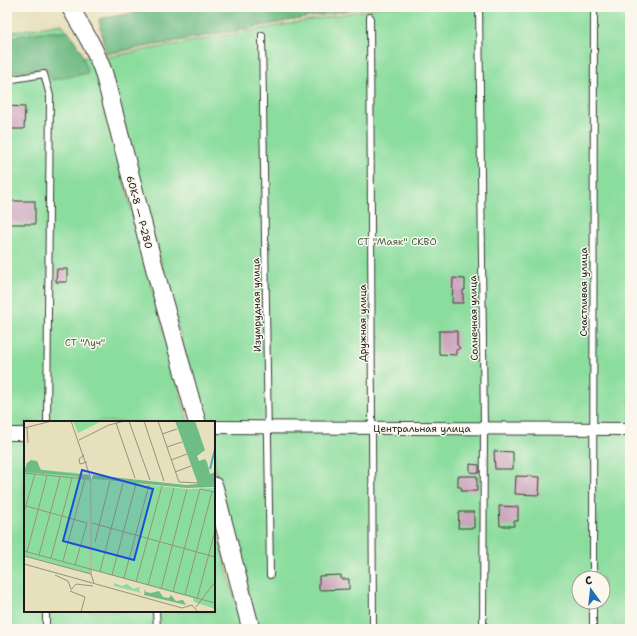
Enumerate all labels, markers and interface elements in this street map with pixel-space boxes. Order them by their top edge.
street label: 60К-8 — Р-280 [123,174,156,250]
park label: СТ "Маяк" СКВО [357,235,437,248]
street label: Счастливая улица [577,247,590,337]
street label: Изумрудная улица [249,257,264,352]
street label: Солнечная улица [466,274,481,361]
street label: Дружная улица [356,283,369,362]
park label: СТ "Луч" [65,336,105,349]
inset map [24,421,215,612]
street label: Центральная улица [373,422,471,435]
north arrow [571,570,611,610]
text: С [583,573,594,589]

